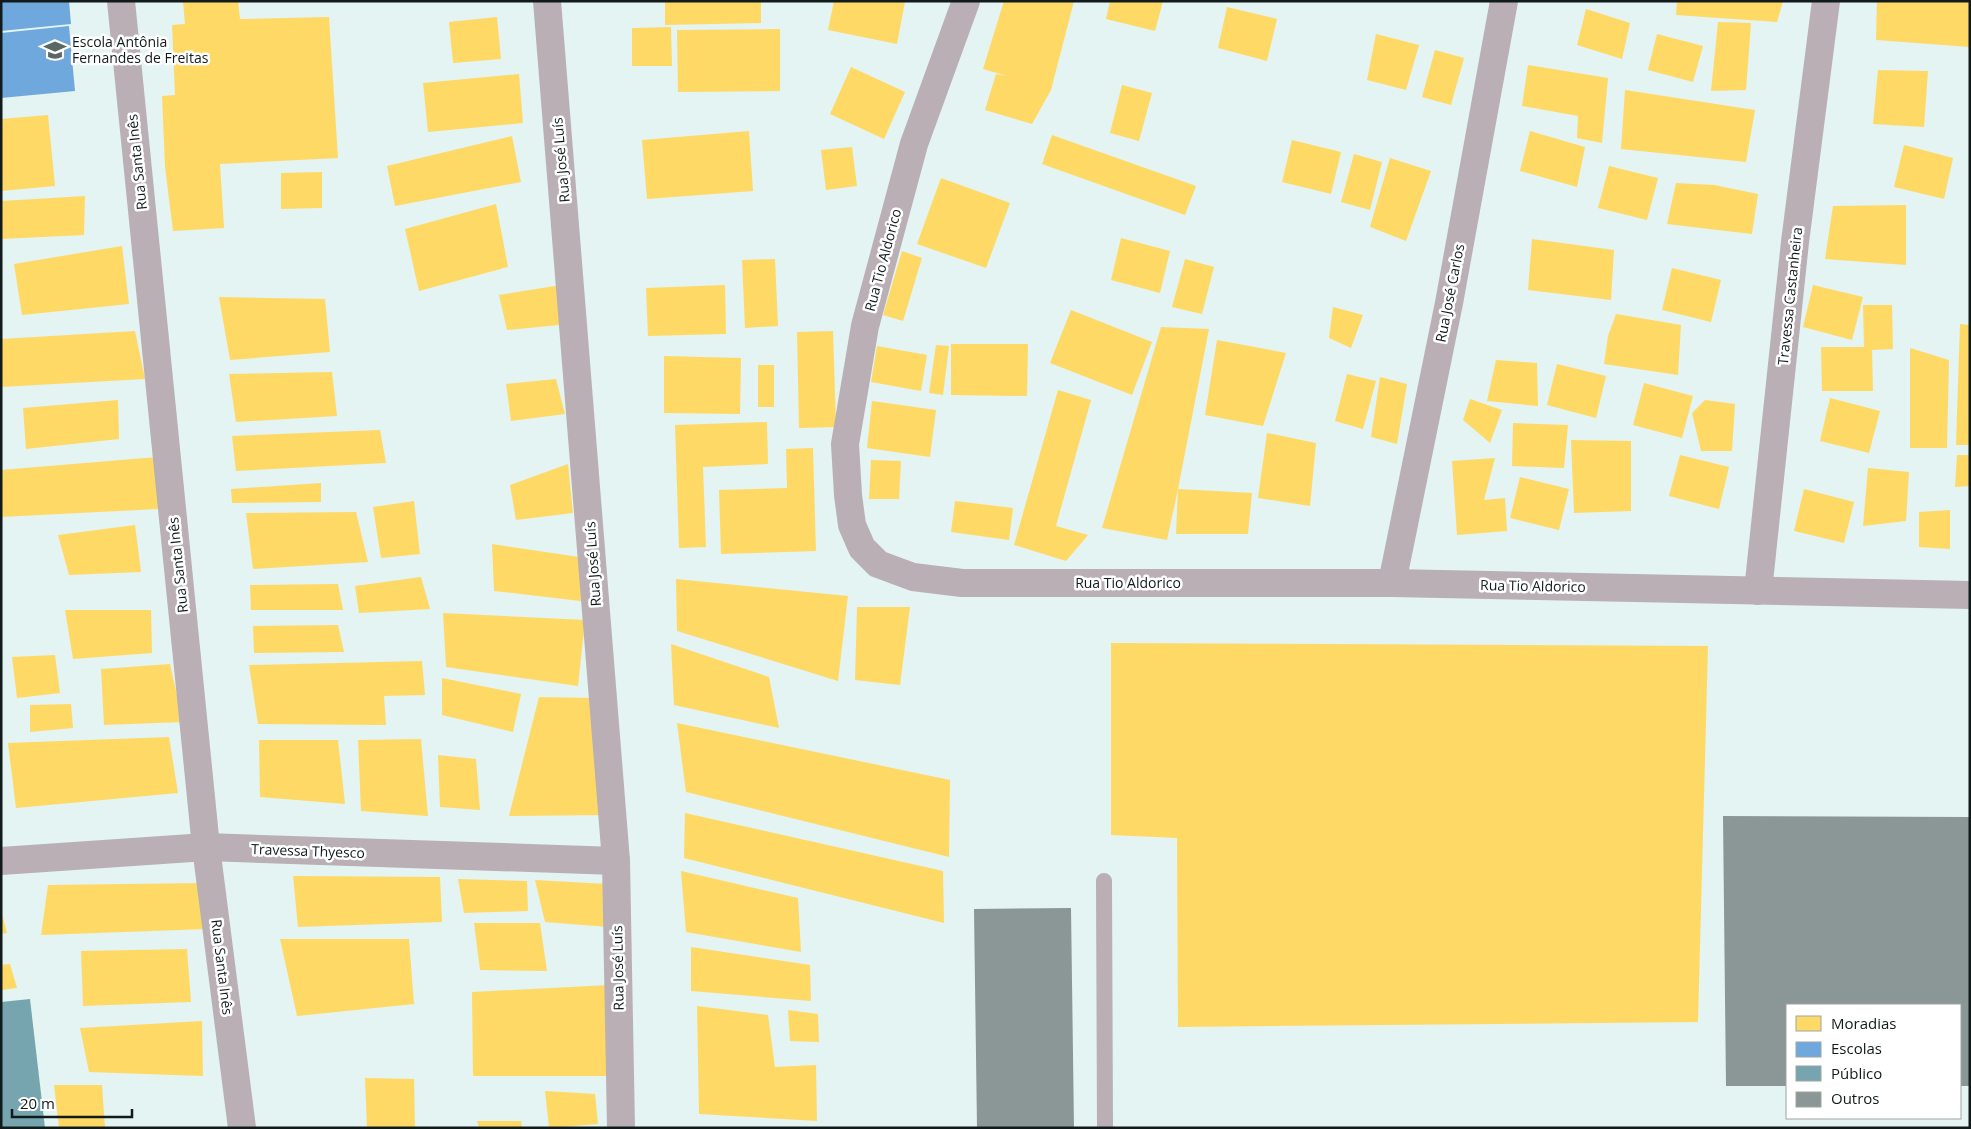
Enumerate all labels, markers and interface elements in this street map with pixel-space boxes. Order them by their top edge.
place label: Escola Antônia Fernandes de Freitas [72,32,209,67]
school or university icon: Escola Antônia Fernandes de Freitas [42,37,68,63]
street label: Rua Santa Inês [122,113,151,211]
street label: Rua José Luís [547,117,574,203]
street label: Rua Tio Aldorico [860,206,905,313]
street label: Travessa Castanheira [1773,226,1806,366]
street label: Rua José Carlos [1431,242,1468,344]
street label: Rua Santa Inês [163,516,192,614]
street label: Rua José Luís [580,521,605,607]
street label: Rua Tio Aldorico [1075,573,1181,592]
street label: Rua Tio Aldorico [1480,575,1586,596]
street label: Travessa Thyesco [251,839,365,862]
street label: Rua Santa Inês [207,918,238,1016]
street label: Rua José Luís [607,925,628,1011]
legend [1786,1004,1961,1119]
text: Moradias [1831,1013,1896,1033]
text: Escolas [1831,1038,1882,1058]
text: Público [1831,1063,1882,1083]
scale bar [12,1086,132,1118]
text: Outros [1831,1088,1880,1108]
text: 20 m [20,1093,55,1113]

